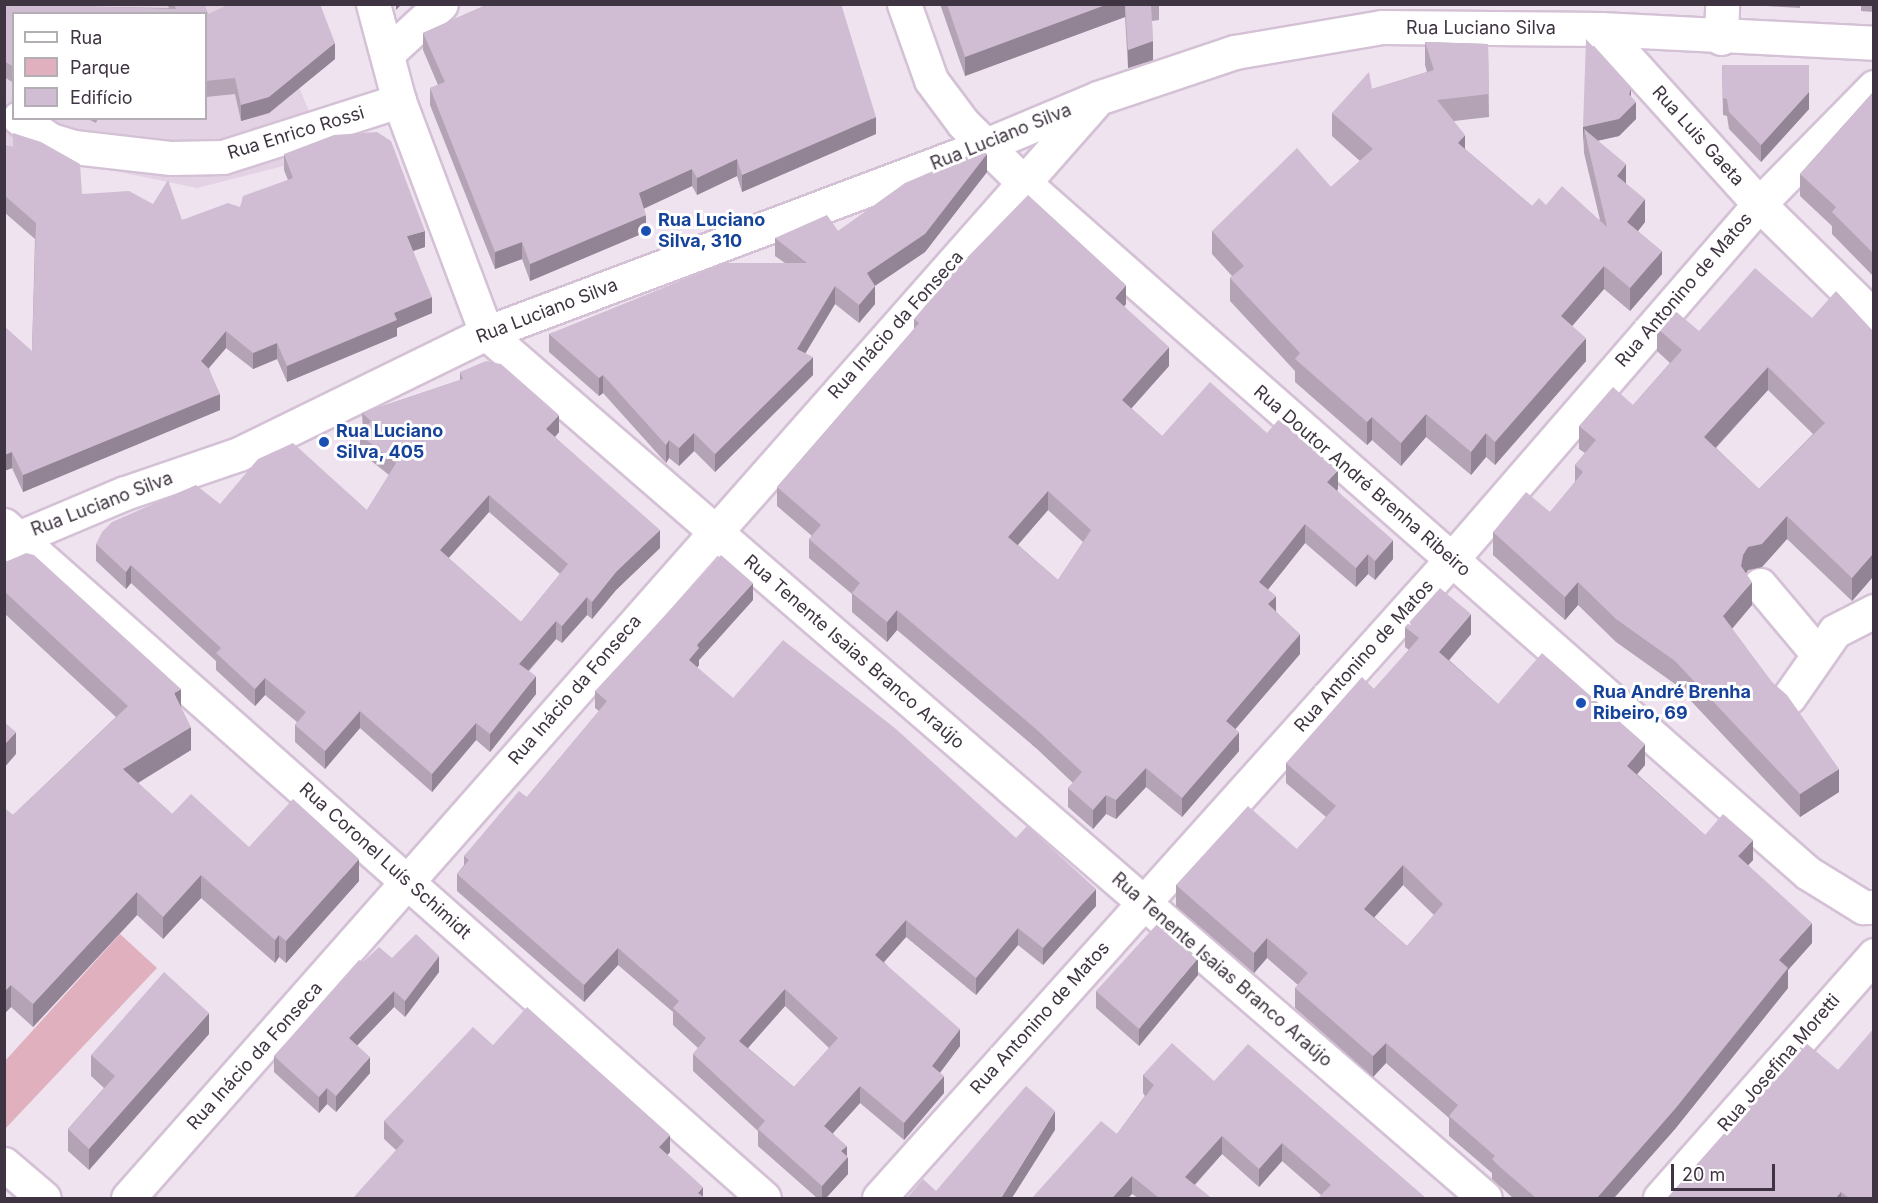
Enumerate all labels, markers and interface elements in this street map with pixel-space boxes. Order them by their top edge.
legend [12,12,207,120]
street label: Rua Luciano Silva [1406,17,1556,39]
text: Rua [70,27,102,48]
text: Parque [70,57,130,78]
street label: Rua Luis Gaeta [1647,81,1749,191]
text: Edifício [70,87,133,108]
street label: Rua Luciano Silva [927,99,1075,175]
street label: Rua Enrico Rossi [225,102,367,164]
street label: Rua Antonino de Matos [1611,208,1757,372]
place label: Rua Luciano Silva, 310 [658,210,765,252]
marker: Rua Luciano Silva, 310 [639,224,653,238]
street label: Rua Inácio da Fonseca [824,247,968,403]
street label: Rua Luciano Silva [473,274,621,348]
street label: Rua Doutor André Brenha Ribeiro [1249,381,1475,581]
place label: Rua Luciano Silva, 405 [336,421,443,464]
marker: Rua Luciano Silva, 405 [317,435,331,449]
street label: Rua Luciano Silva [28,467,176,541]
street label: Rua Tenente Isaias Branco Araújo [739,550,969,754]
street label: Rua Antonino de Matos [1290,575,1438,737]
street label: Rua Inácio da Fonseca [504,611,646,769]
place label: Rua André Brenha Ribeiro, 69 [1593,682,1751,724]
marker: Rua André Brenha Ribeiro, 69 [1574,696,1588,710]
street label: Rua Coronel Luís Schimidt [295,778,475,944]
street label: Rua Tenente Isaias Branco Araújo [1107,868,1337,1072]
street label: Rua Antonino de Matos [966,937,1114,1099]
street label: Rua Inácio da Fonseca [183,978,327,1134]
street label: Rua Josefina Moretti [1713,990,1845,1136]
scale bar [1674,1152,1778,1190]
text: 20 m [1682,1164,1725,1185]

